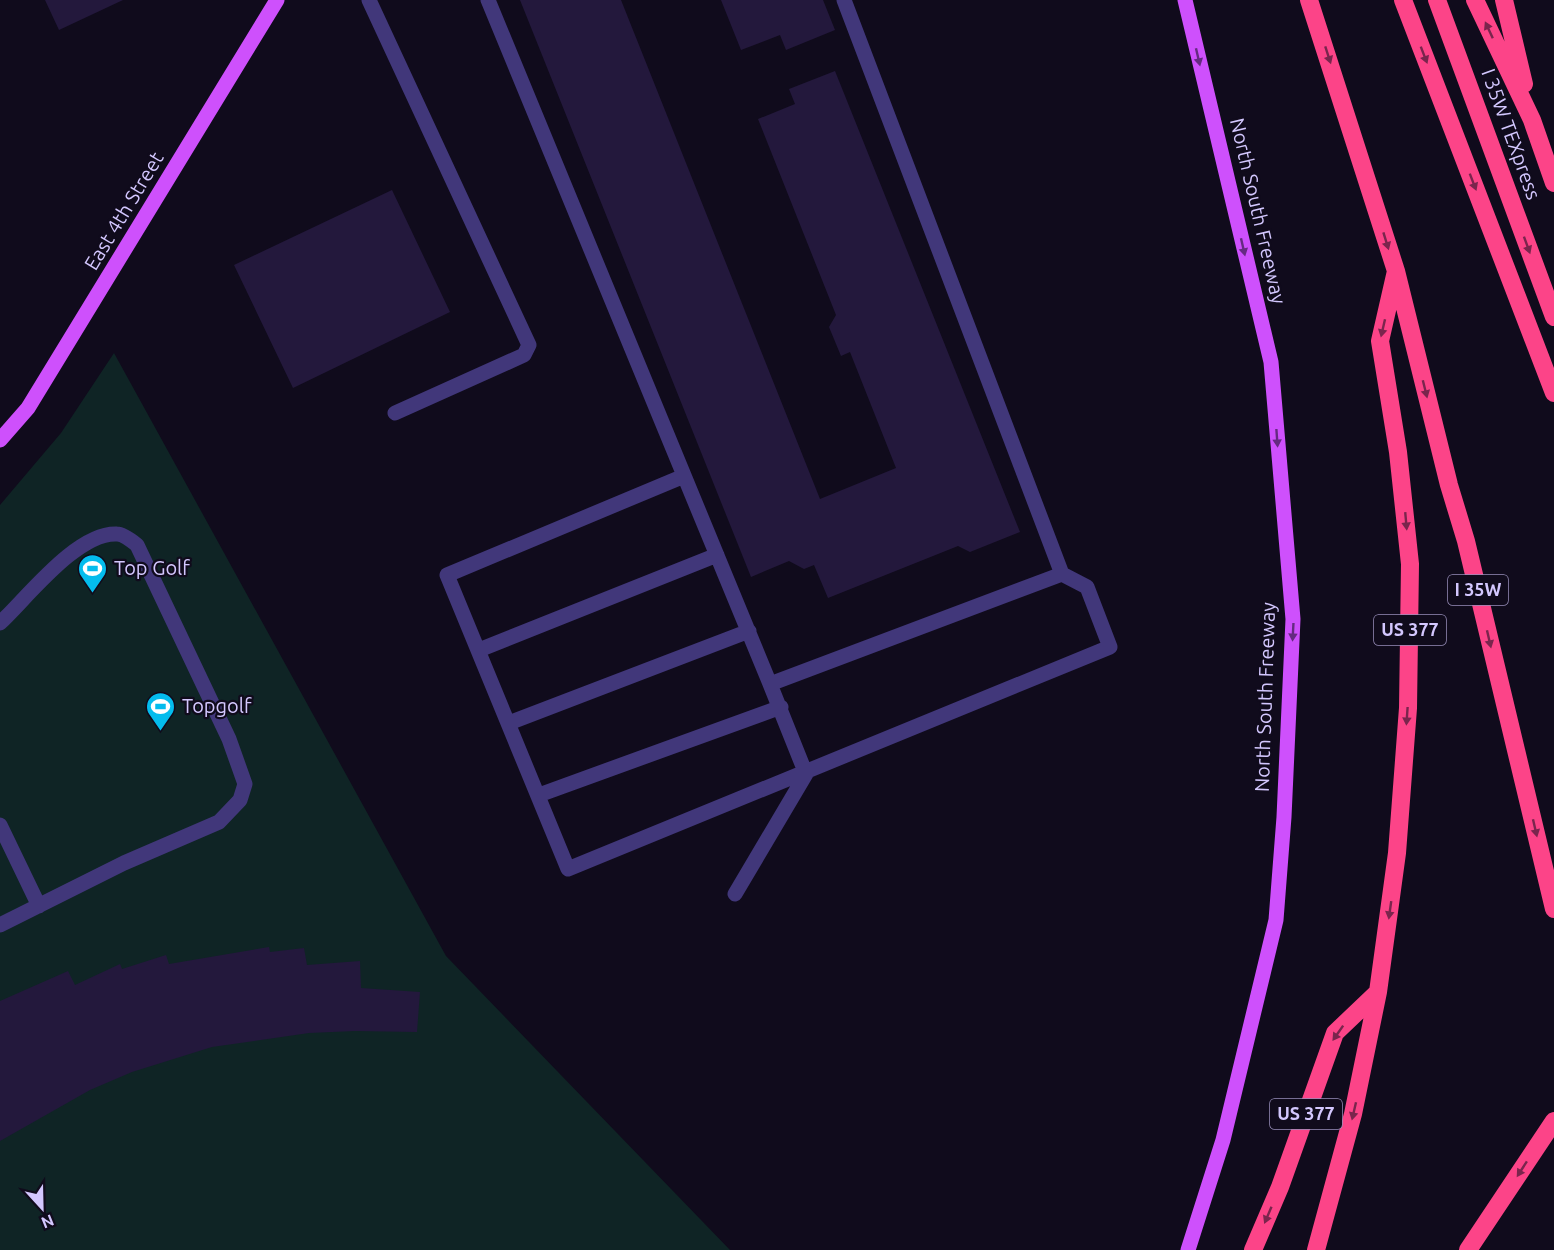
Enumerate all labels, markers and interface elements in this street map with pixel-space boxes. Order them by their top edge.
one-way arrow [1485,21,1494,38]
one-way arrow [1419,46,1429,64]
one-way arrow [1324,47,1333,65]
one-way arrow [1194,48,1204,66]
street label: I 35W TEXpress [1477,65,1546,202]
street label: North South Freeway [1226,116,1291,306]
street label: East 4th Street [79,147,168,274]
one-way arrow [1468,173,1478,191]
one-way arrow [1382,232,1392,250]
one-way arrow [1523,236,1533,254]
one-way arrow [1239,237,1249,256]
one-way arrow [1377,319,1387,337]
one-way arrow [1421,380,1431,398]
one-way arrow [1272,429,1281,448]
one-way arrow [1401,511,1411,530]
sports icon: Top Golf [77,552,109,594]
place label: Top Golf [114,556,190,579]
road number: I 35W [1448,575,1508,605]
street label: North South Freeway [1250,601,1279,792]
road number: US 377 [1374,615,1446,645]
one-way arrow [1288,623,1297,642]
one-way arrow [1485,630,1495,648]
sports icon: Topgolf [145,690,177,732]
place label: Topgolf [182,694,252,717]
one-way arrow [1402,706,1412,725]
one-way arrow [1530,819,1540,838]
one-way arrow [1385,900,1394,919]
one-way arrow [1332,1025,1344,1041]
road number: US 377 [1270,1099,1342,1129]
one-way arrow [1348,1101,1358,1120]
one-way arrow [1516,1161,1528,1177]
north arrow [12,1178,72,1238]
one-way arrow [1264,1206,1273,1223]
text: N [39,1211,57,1232]

